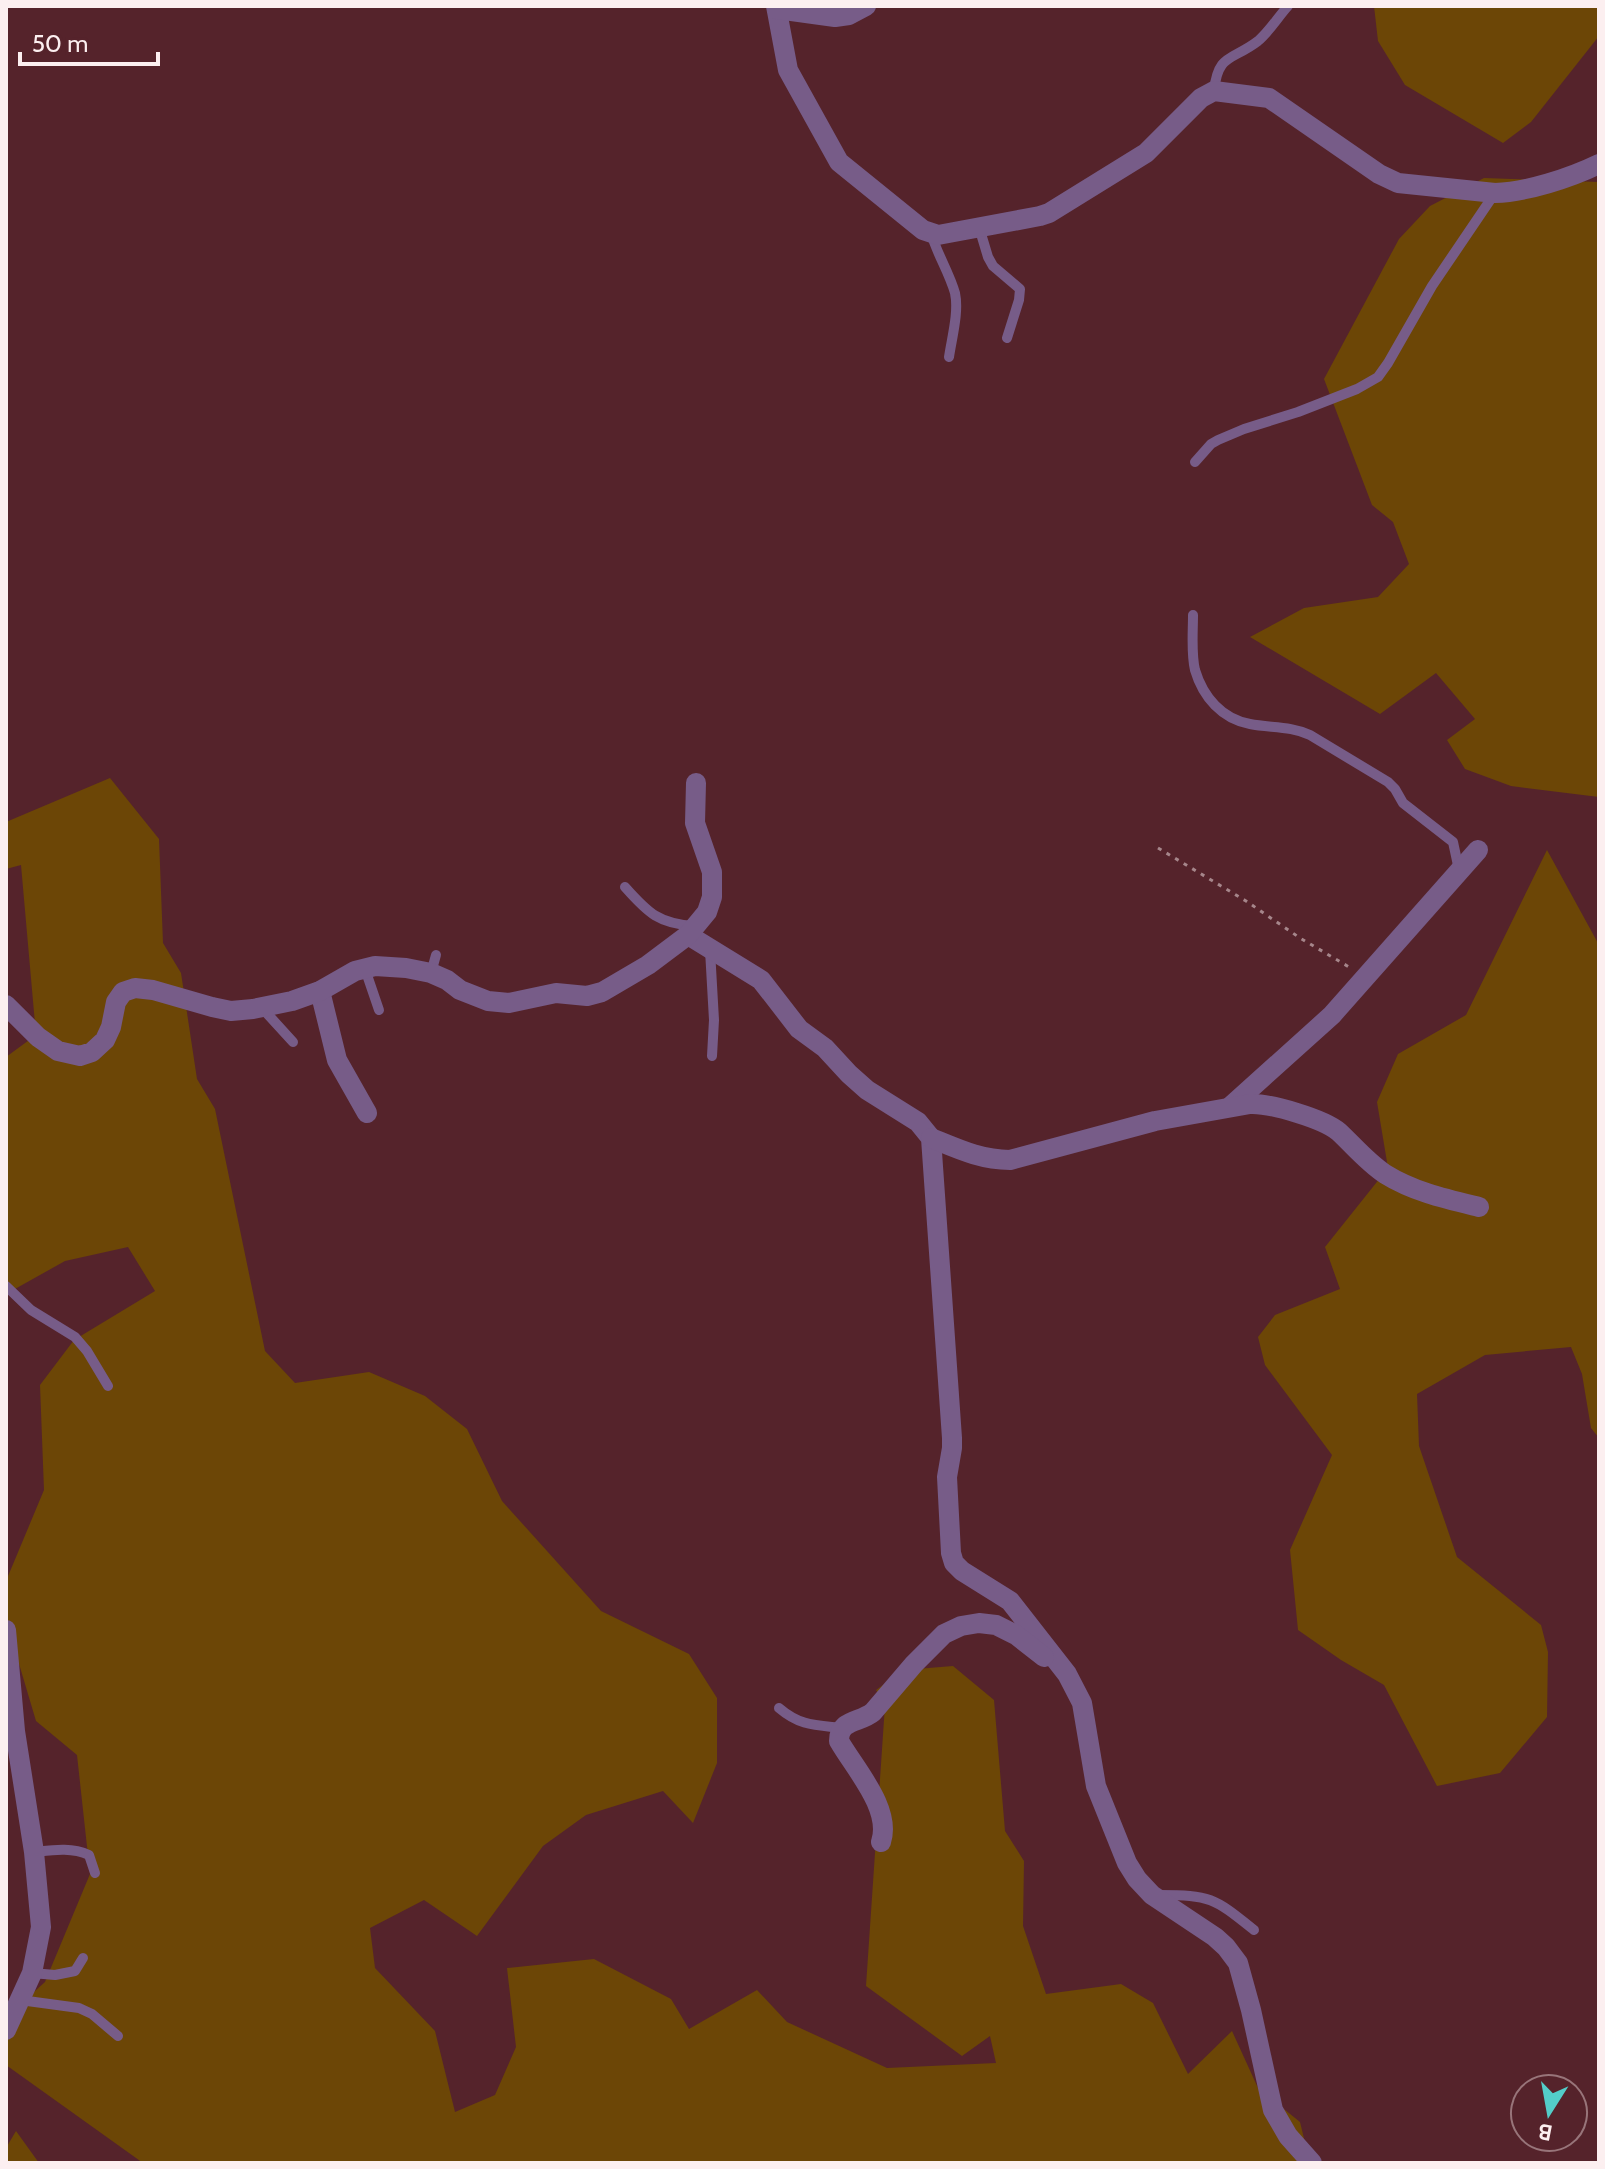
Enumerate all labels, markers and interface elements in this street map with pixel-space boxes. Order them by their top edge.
scale bar [20,16,158,66]
text: 50 m [32,29,88,58]
north arrow [1509,2073,1589,2153]
text: B [1536,2118,1555,2147]

